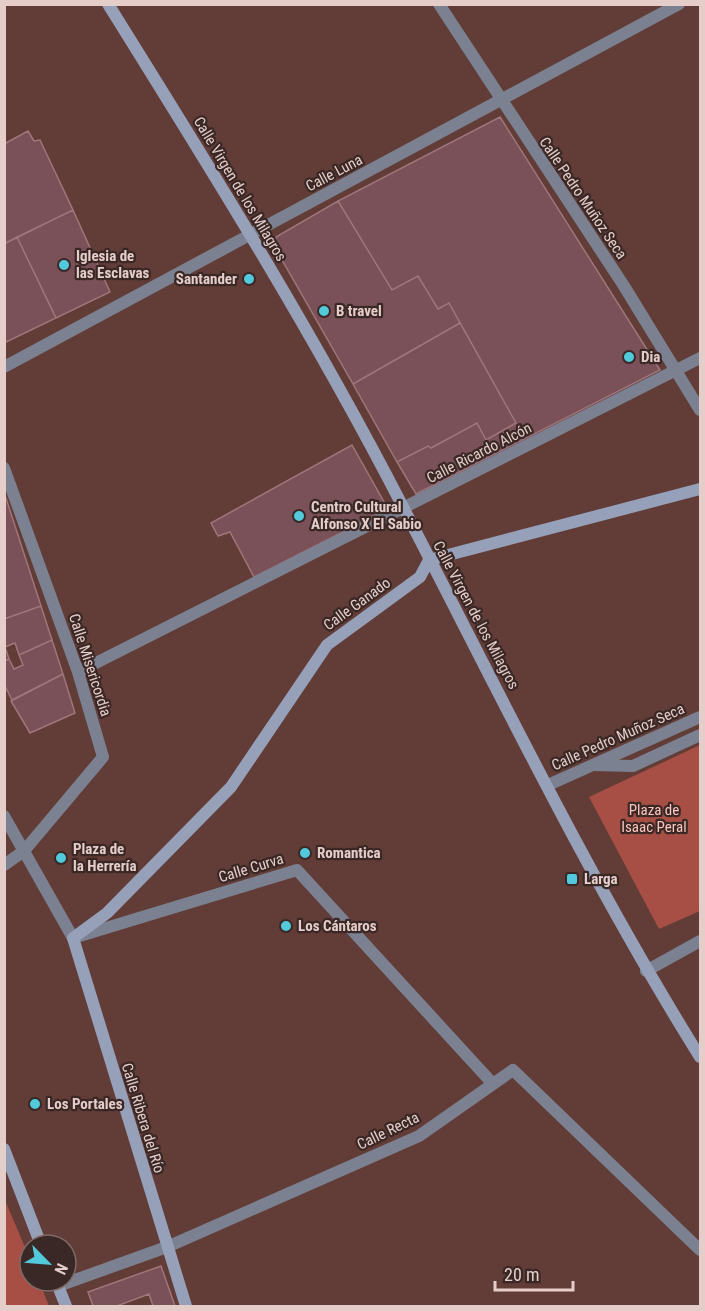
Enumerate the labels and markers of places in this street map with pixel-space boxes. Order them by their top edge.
place label: Iglesia de las Esclavas [76,247,150,282]
marker: Iglesia de las Esclavas [57,258,71,272]
place label: Santander [176,270,237,288]
marker: Santander [242,272,256,286]
place label: B travel [336,302,382,320]
marker: B travel [317,304,331,318]
place label: Dia [641,348,660,366]
marker: Dia [622,350,636,364]
place label: Centro Cultural Alfonso X El Sabio [311,498,422,533]
marker: Centro Cultural Alfonso X El Sabio [292,509,306,523]
place label: Plaza de la Herrería [73,840,137,875]
place label: Romantica [317,844,381,862]
marker: Romantica [298,846,312,860]
marker: Plaza de la Herrería [54,851,68,865]
place label: Larga [584,870,618,888]
marker: Larga [565,872,579,886]
place label: Los Cántaros [298,917,377,935]
marker: Los Cántaros [279,919,293,933]
place label: Los Portales [47,1095,123,1113]
marker: Los Portales [28,1097,42,1111]

